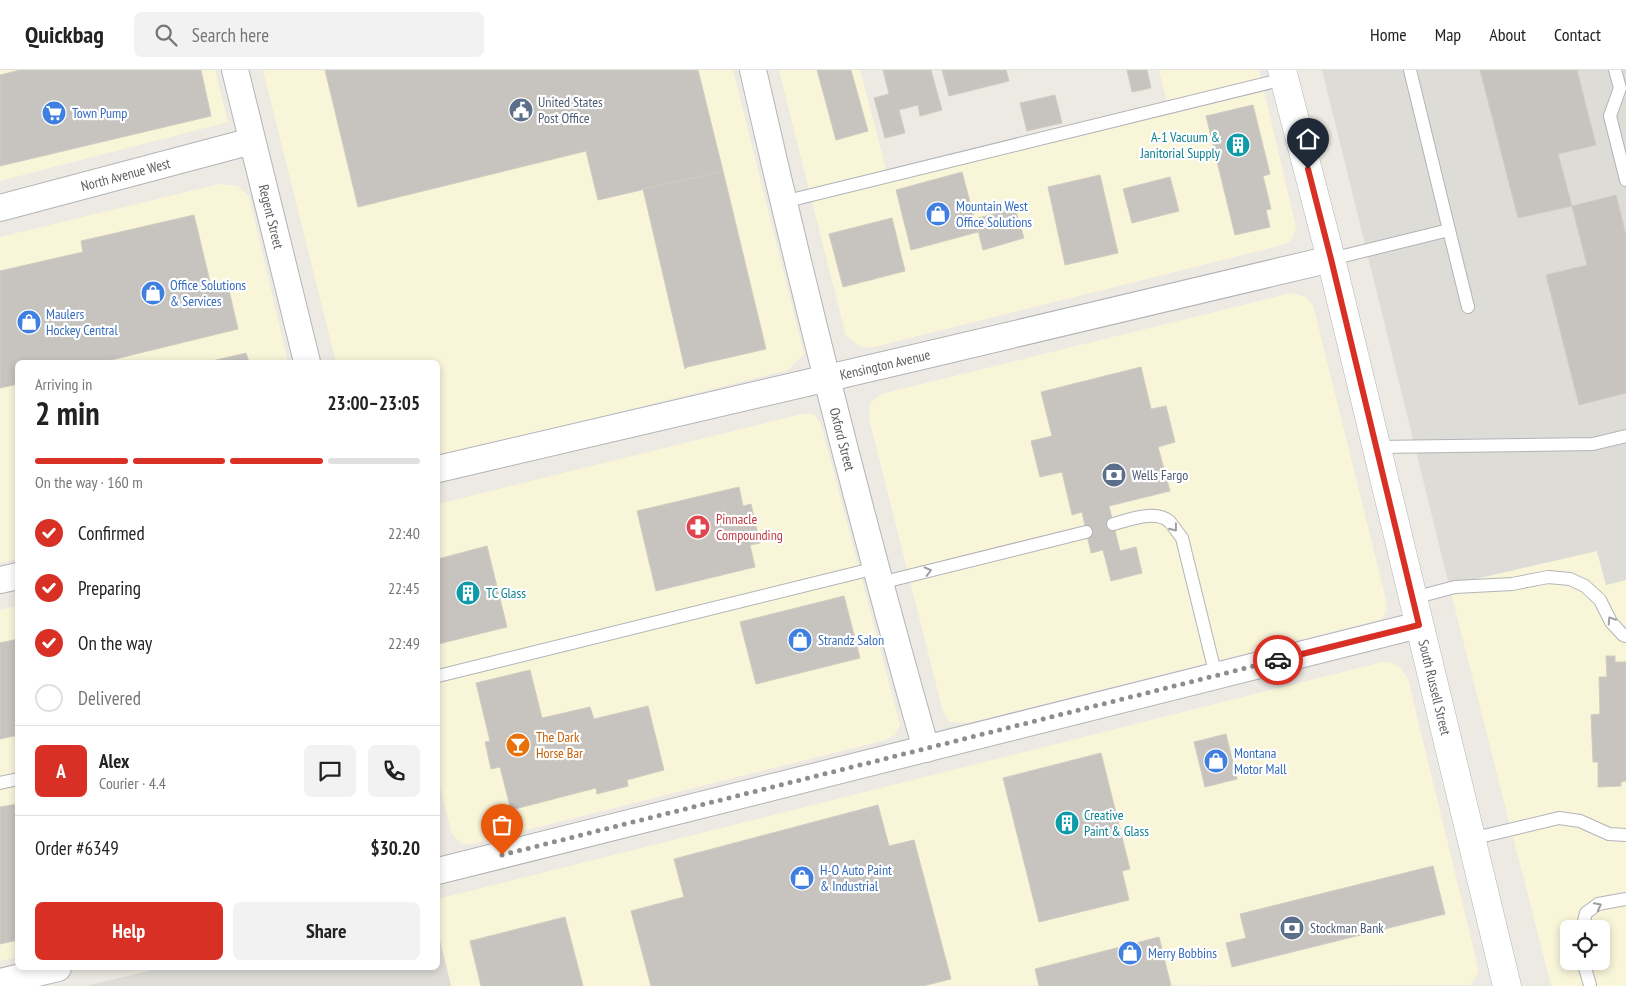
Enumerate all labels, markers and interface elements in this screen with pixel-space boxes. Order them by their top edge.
search box [134,12,484,57]
text: Quickbag [25,19,104,50]
icon: search [152,21,180,49]
text: Search here [192,23,269,47]
text: Home [1370,23,1407,46]
text: Map [1435,23,1461,46]
text: About [1489,23,1526,46]
text: Contact [1554,23,1601,46]
place label: United States Post Office [538,93,603,127]
public building icon: United States Post Office [508,97,534,123]
supermarket icon: Town Pump [41,100,67,126]
place label: Town Pump [72,104,127,122]
pin [1287,118,1329,169]
icon: home [1294,125,1322,153]
place label: A-1 Vacuum & Janitorial Supply [1140,128,1221,162]
building icon: A-1 Vacuum & Janitorial Supply [1225,132,1251,158]
street label: North Avenue West [79,154,173,195]
street label: Regent Street [255,183,288,251]
place label: Mountain West Office Solutions [956,197,1032,231]
shop icon: Mountain West Office Solutions [925,201,951,227]
place label: Office Solutions & Services [170,276,246,310]
shop icon: Office Solutions & Services [140,280,166,306]
place label: Maulers Hockey Central [46,305,118,339]
shop icon: Maulers Hockey Central [16,309,42,335]
street label: Kensington Avenue [838,345,932,384]
text: Arriving in [35,374,92,394]
text: 23:00–23:05 [327,391,420,415]
text: 2 min [35,392,100,434]
street label: Oxford Street [826,406,859,473]
bank icon: Wells Fargo [1101,462,1127,488]
place label: Wells Fargo [1132,466,1188,484]
text: On the way · 160 m [35,472,143,492]
place label: Pinnacle Compounding [716,510,783,544]
pharmacy icon: Pinnacle Compounding [685,514,711,540]
icon: check [35,519,63,547]
text: Confirmed [78,521,145,545]
one-way arrow [1168,522,1176,531]
text: 22:40 [388,523,420,543]
one-way arrow [923,567,931,577]
icon: check [35,574,63,602]
text: Preparing [78,576,141,600]
text: 22:45 [388,578,420,598]
building icon: TC Glass [455,580,481,606]
place label: TC Glass [486,584,526,602]
one-way arrow [1607,616,1617,625]
shop icon: Strandz Salon [787,627,813,653]
icon: check [35,629,63,657]
text: On the way [78,631,152,655]
place label: Strandz Salon [818,631,884,649]
text: 22:49 [388,633,420,653]
courier [1253,635,1303,685]
street label: South Russell Street [1414,638,1455,737]
icon: car [1264,646,1292,674]
text: Delivered [78,686,141,710]
place label: The Dark Horse Bar [536,728,583,762]
bar icon: The Dark Horse Bar [505,732,531,758]
place label: Montana Motor Mall [1234,744,1287,778]
button: chat [304,745,356,797]
button: phone [368,745,420,797]
shop icon: Montana Motor Mall [1203,748,1229,774]
text: Alex [99,749,129,773]
text: A [56,759,66,783]
text: Courier · 4.4 [99,773,166,793]
pin [481,804,523,855]
place label: Creative Paint & Glass [1084,806,1149,840]
building icon: Creative Paint & Glass [1054,810,1080,836]
icon: bag [488,811,516,839]
text: Order #6349 [35,836,119,860]
text: $30.20 [371,836,420,860]
place label: H-O Auto Paint & Industrial [820,861,892,895]
shop icon: H-O Auto Paint & Industrial [789,865,815,891]
button: Help [35,902,223,960]
button: Share [233,902,420,960]
one-way arrow [1592,902,1601,912]
bank icon: Stockman Bank [1279,915,1305,941]
place label: Stockman Bank [1310,919,1384,937]
map controls [1560,920,1610,970]
button: locate [1560,920,1610,970]
shop icon: Merry Bobbins [1117,940,1143,966]
place label: Merry Bobbins [1148,944,1217,962]

